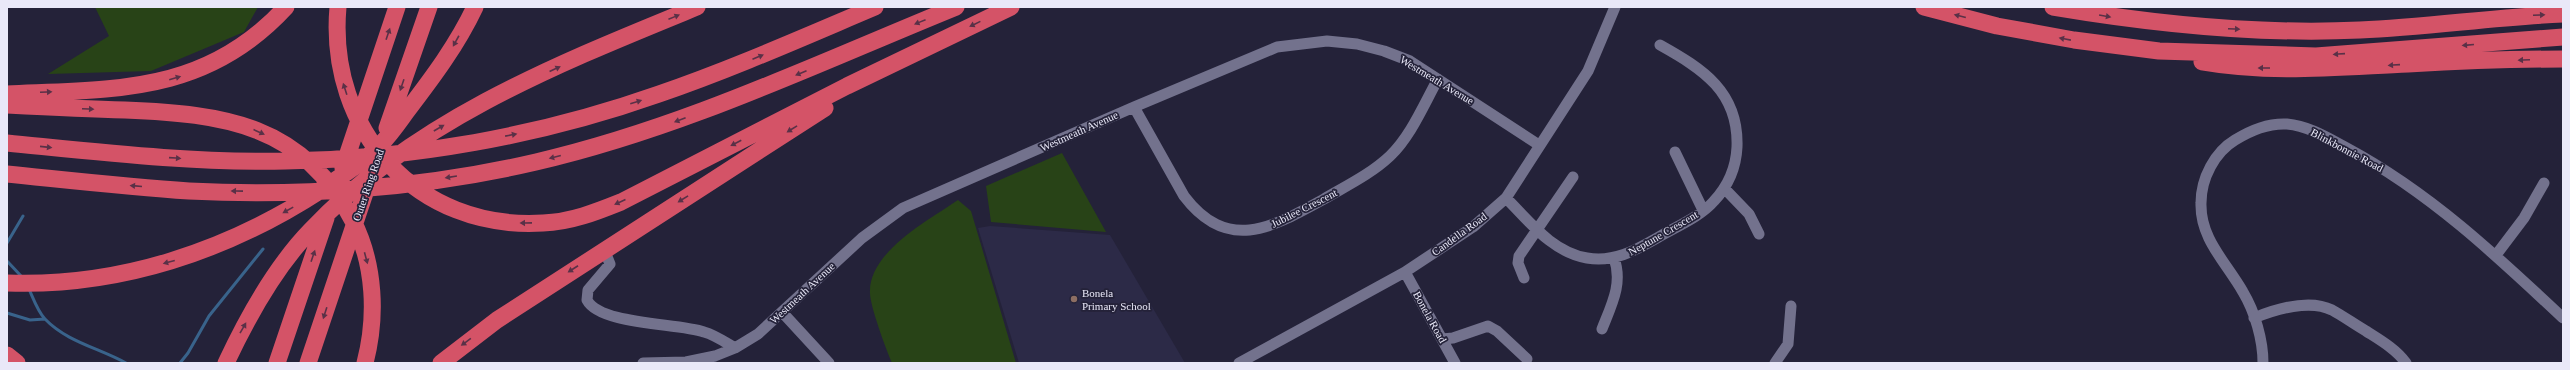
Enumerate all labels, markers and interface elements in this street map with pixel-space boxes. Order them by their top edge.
one-way arrow [2533,12,2545,19]
one-way arrow [668,13,680,20]
one-way arrow [1954,13,1967,19]
one-way arrow [2099,13,2111,19]
one-way arrow [914,19,926,25]
one-way arrow [970,21,981,27]
one-way arrow [2228,26,2241,32]
one-way arrow [385,27,391,39]
one-way arrow [453,35,460,47]
one-way arrow [2058,35,2071,41]
one-way arrow [2462,41,2474,48]
one-way arrow [2333,51,2345,58]
one-way arrow [753,53,765,59]
street label: Westmeath Avenue [1398,53,1476,107]
one-way arrow [2518,56,2530,63]
one-way arrow [2388,61,2400,68]
one-way arrow [2257,65,2270,71]
one-way arrow [549,66,561,72]
one-way arrow [794,70,806,76]
one-way arrow [169,75,181,81]
one-way arrow [399,79,405,91]
one-way arrow [342,83,348,95]
one-way arrow [40,89,53,95]
one-way arrow [631,98,643,104]
one-way arrow [82,105,94,112]
street label: Westmeath Avenue [1038,108,1120,154]
one-way arrow [673,117,685,123]
one-way arrow [434,124,444,132]
one-way arrow [787,125,798,133]
street label: Blinkbonnie Road [2309,126,2386,174]
one-way arrow [254,129,266,135]
one-way arrow [505,132,517,138]
one-way arrow [731,140,742,147]
one-way arrow [40,144,52,150]
street label: Outer Ring Road [350,147,386,222]
one-way arrow [169,154,181,161]
one-way arrow [549,155,561,161]
one-way arrow [444,174,457,180]
one-way arrow [130,183,143,190]
street label: Jubilee Crescent [1269,186,1339,230]
one-way arrow [231,188,243,195]
one-way arrow [677,195,689,202]
one-way arrow [615,199,626,205]
one-way arrow [282,207,294,214]
street label: Neptune Crescent [1626,208,1700,258]
street label: Candella Road [1429,210,1489,258]
one-way arrow [520,220,532,227]
one-way arrow [311,249,317,261]
one-way arrow [363,253,369,265]
one-way arrow [163,259,175,265]
street label: Westmeath Avenue [767,260,837,326]
one-way arrow [568,265,579,273]
place label: Bonela Primary School [1082,287,1151,312]
street label: Bonela Road [1411,289,1449,345]
marker: Bonela Primary School [1069,294,1079,304]
one-way arrow [321,307,327,319]
one-way arrow [239,322,246,334]
one-way arrow [461,338,471,346]

